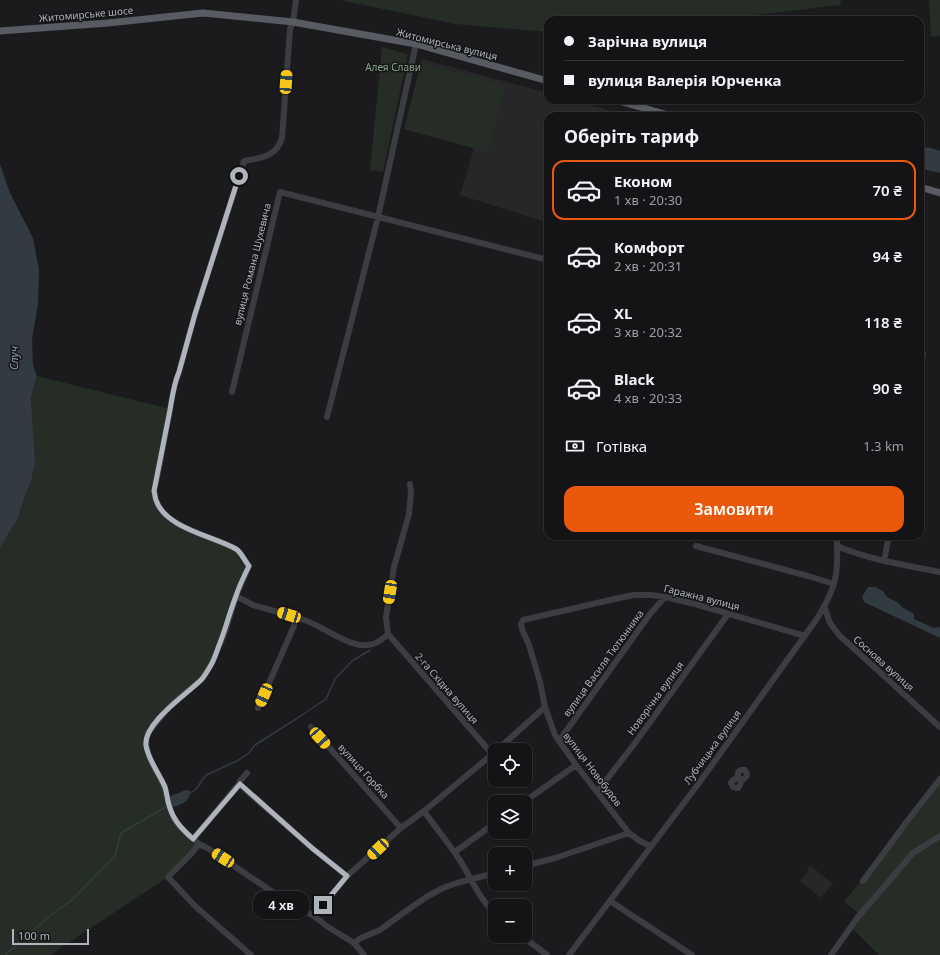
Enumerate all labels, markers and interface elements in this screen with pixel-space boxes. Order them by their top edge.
street label: Житомирське шосе [38,3,134,25]
street label: Житомирська вулиця [395,25,499,63]
text: Зарічна вулиця [588,31,707,51]
park label: Алея Слави [365,60,421,74]
car [279,70,293,94]
text: вулиця Валерія Юрченка [588,70,782,90]
text: Оберіть тариф [564,124,699,148]
route start [230,167,248,185]
text: Економ [614,171,672,191]
icon: car [566,172,602,208]
text: 70 ₴ [872,180,902,200]
text: 1 хв · 20:30 [614,191,682,209]
street label: вулиця Романа Шухевича [230,202,274,326]
text: Комфорт [614,237,684,257]
icon: car [566,238,602,274]
text: 94 ₴ [872,246,902,266]
text: 2 хв · 20:31 [614,257,682,275]
text: XL [614,303,632,323]
icon: car [566,304,602,340]
text: 118 ₴ [864,312,902,332]
text: 3 хв · 20:32 [614,323,682,341]
water label: Случ [6,346,21,370]
text: Black [614,369,654,389]
icon: car [566,370,602,406]
text: 90 ₴ [872,378,902,398]
text: 4 хв · 20:33 [614,389,682,407]
icon: cash [564,435,586,457]
text: Готівка [596,436,647,456]
text: 1.3 km [863,437,904,455]
button: Замовити [564,486,904,532]
car [382,579,398,605]
street label: Гаражна вулиця [663,581,741,613]
car [276,606,302,624]
street label: вулиця Василя Тютюнника [559,607,647,719]
street label: Соснова вулиця [851,632,917,694]
street label: 2-га Східна вулиця [412,649,482,727]
street label: Новорічна вулиця [624,658,686,738]
car [254,682,274,708]
street label: Лубчицька вулиця [680,707,744,787]
car [308,725,332,751]
street label: вулиця Новобудов [560,729,626,809]
street label: вулиця Горбка [335,740,393,802]
map controls [488,743,532,943]
button: locate [488,743,532,787]
button: layers [488,795,532,839]
car [365,836,391,862]
car [210,846,236,870]
button: + [488,847,532,891]
callout: 4 хв [253,891,309,919]
text: 4 хв [268,896,294,914]
route end [314,896,332,914]
button: − [488,899,532,943]
scale bar [12,927,89,946]
text: 100 m [18,928,50,943]

